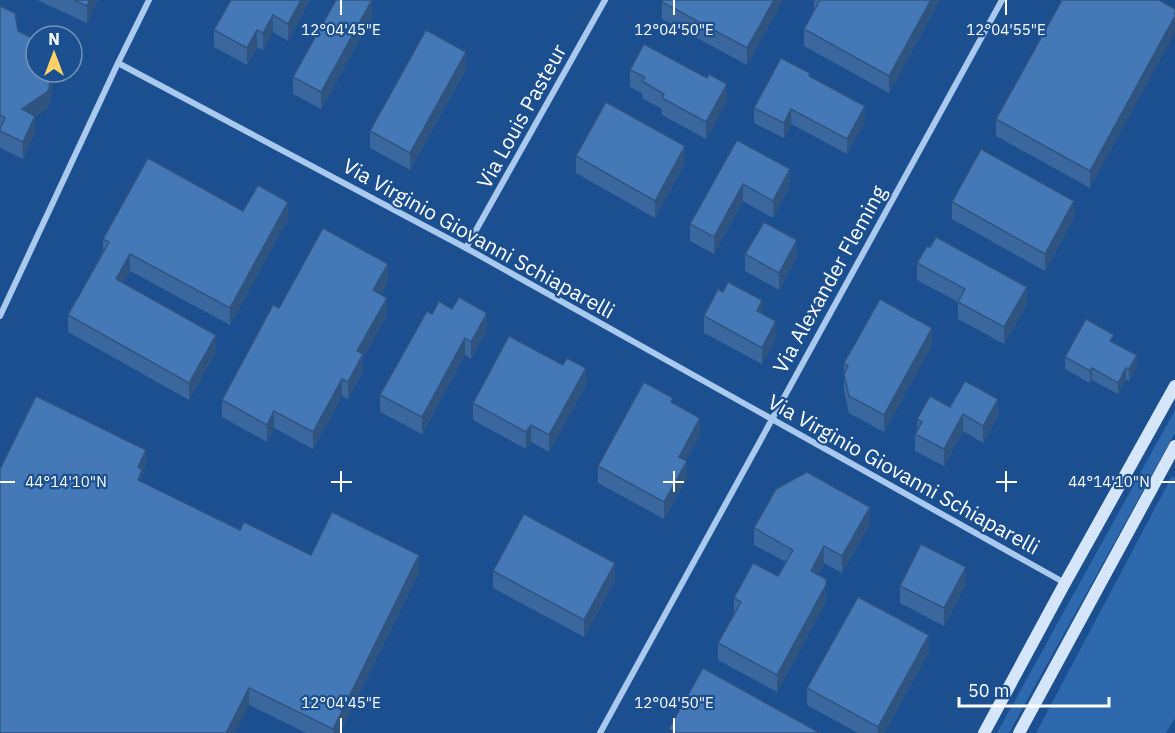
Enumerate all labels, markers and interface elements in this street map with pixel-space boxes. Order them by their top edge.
text: 12°04'45"E [301,20,381,39]
text: 12°04'50"E [634,20,714,39]
text: 12°04'55"E [966,20,1046,39]
north arrow [24,24,84,84]
text: N [48,29,60,49]
street label: Via Louis Pasteur [470,39,572,193]
street label: Via Virginio Giovanni Schiaparelli [338,151,620,325]
street label: Via Alexander Fleming [766,180,892,378]
street label: Via Virginio Giovanni Schiaparelli [763,387,1045,561]
text: 44°14'10"N [25,472,107,491]
text: 44°14'10"N [1068,472,1150,491]
scale bar [959,670,1109,708]
text: 50 m [968,679,1010,702]
text: 12°04'45"E [301,693,381,712]
text: 12°04'50"E [634,693,714,712]

